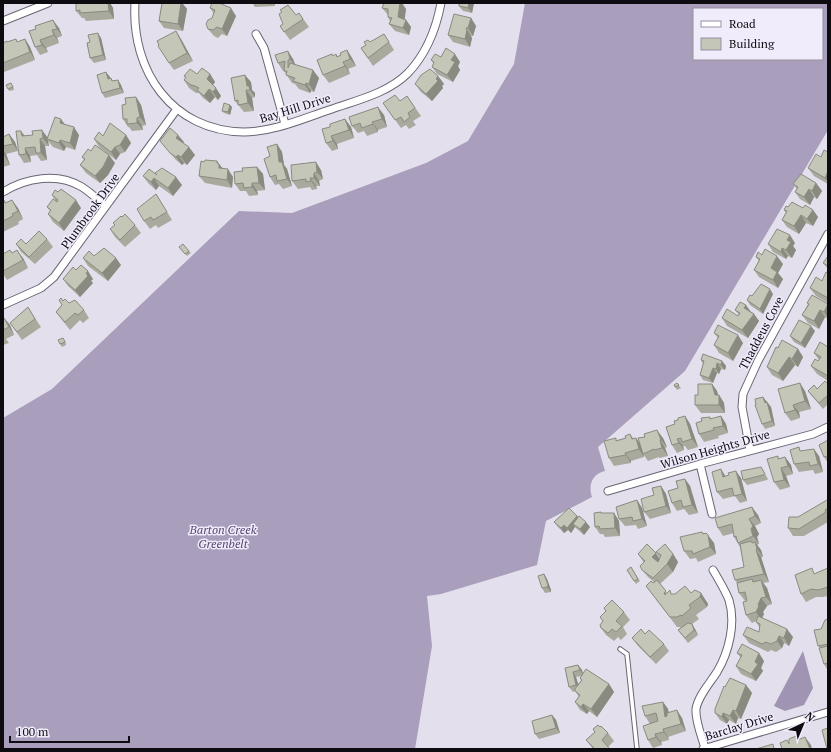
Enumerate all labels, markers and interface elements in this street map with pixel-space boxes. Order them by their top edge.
legend [693,8,823,60]
text: Road [729,16,756,31]
text: Building [729,36,775,51]
street label: Bay Hill Drive [258,90,332,126]
street label: Plumbrook Drive [57,170,123,252]
street label: Thaddeus Cove [735,294,787,372]
street label: Wilson Heights Drive [659,426,771,472]
park label: Barton Creek Greenbelt [189,522,257,551]
north arrow [783,704,823,744]
street label: Barclay Drive [703,708,775,744]
text: N [802,709,818,725]
scale bar [10,718,129,744]
text: 100 m [16,724,49,739]

